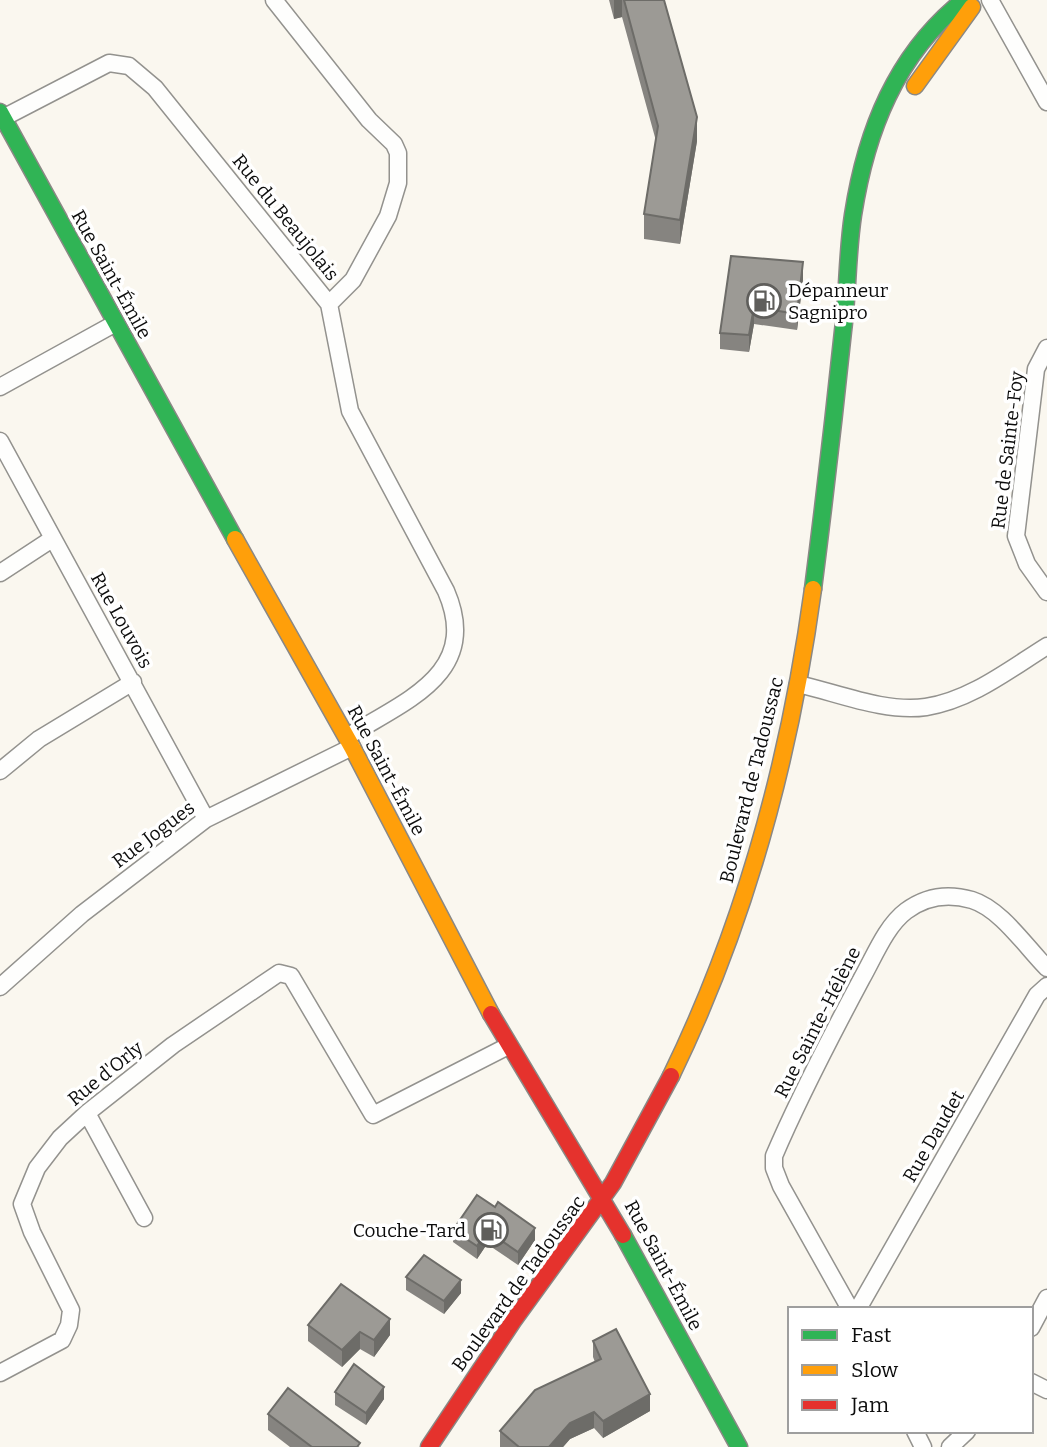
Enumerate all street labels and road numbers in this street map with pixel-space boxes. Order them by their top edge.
street label: Rue du Beaujolais [228,149,344,285]
street label: Rue Saint-Émile [67,206,157,343]
street label: Rue de Sainte-Foy [986,369,1029,530]
street label: Rue Louvois [86,568,157,672]
street label: Boulevard de Tadoussac [715,675,788,885]
street label: Rue Saint-Émile [343,701,431,839]
street label: Rue Jogues [108,796,199,873]
street label: Rue Sainte-Hélène [769,943,865,1102]
street label: Rue d'Orly [63,1036,148,1111]
street label: Rue Daudet [898,1086,969,1186]
street label: Boulevard de Tadoussac [447,1191,590,1376]
street label: Rue Saint-Émile [620,1196,708,1334]

